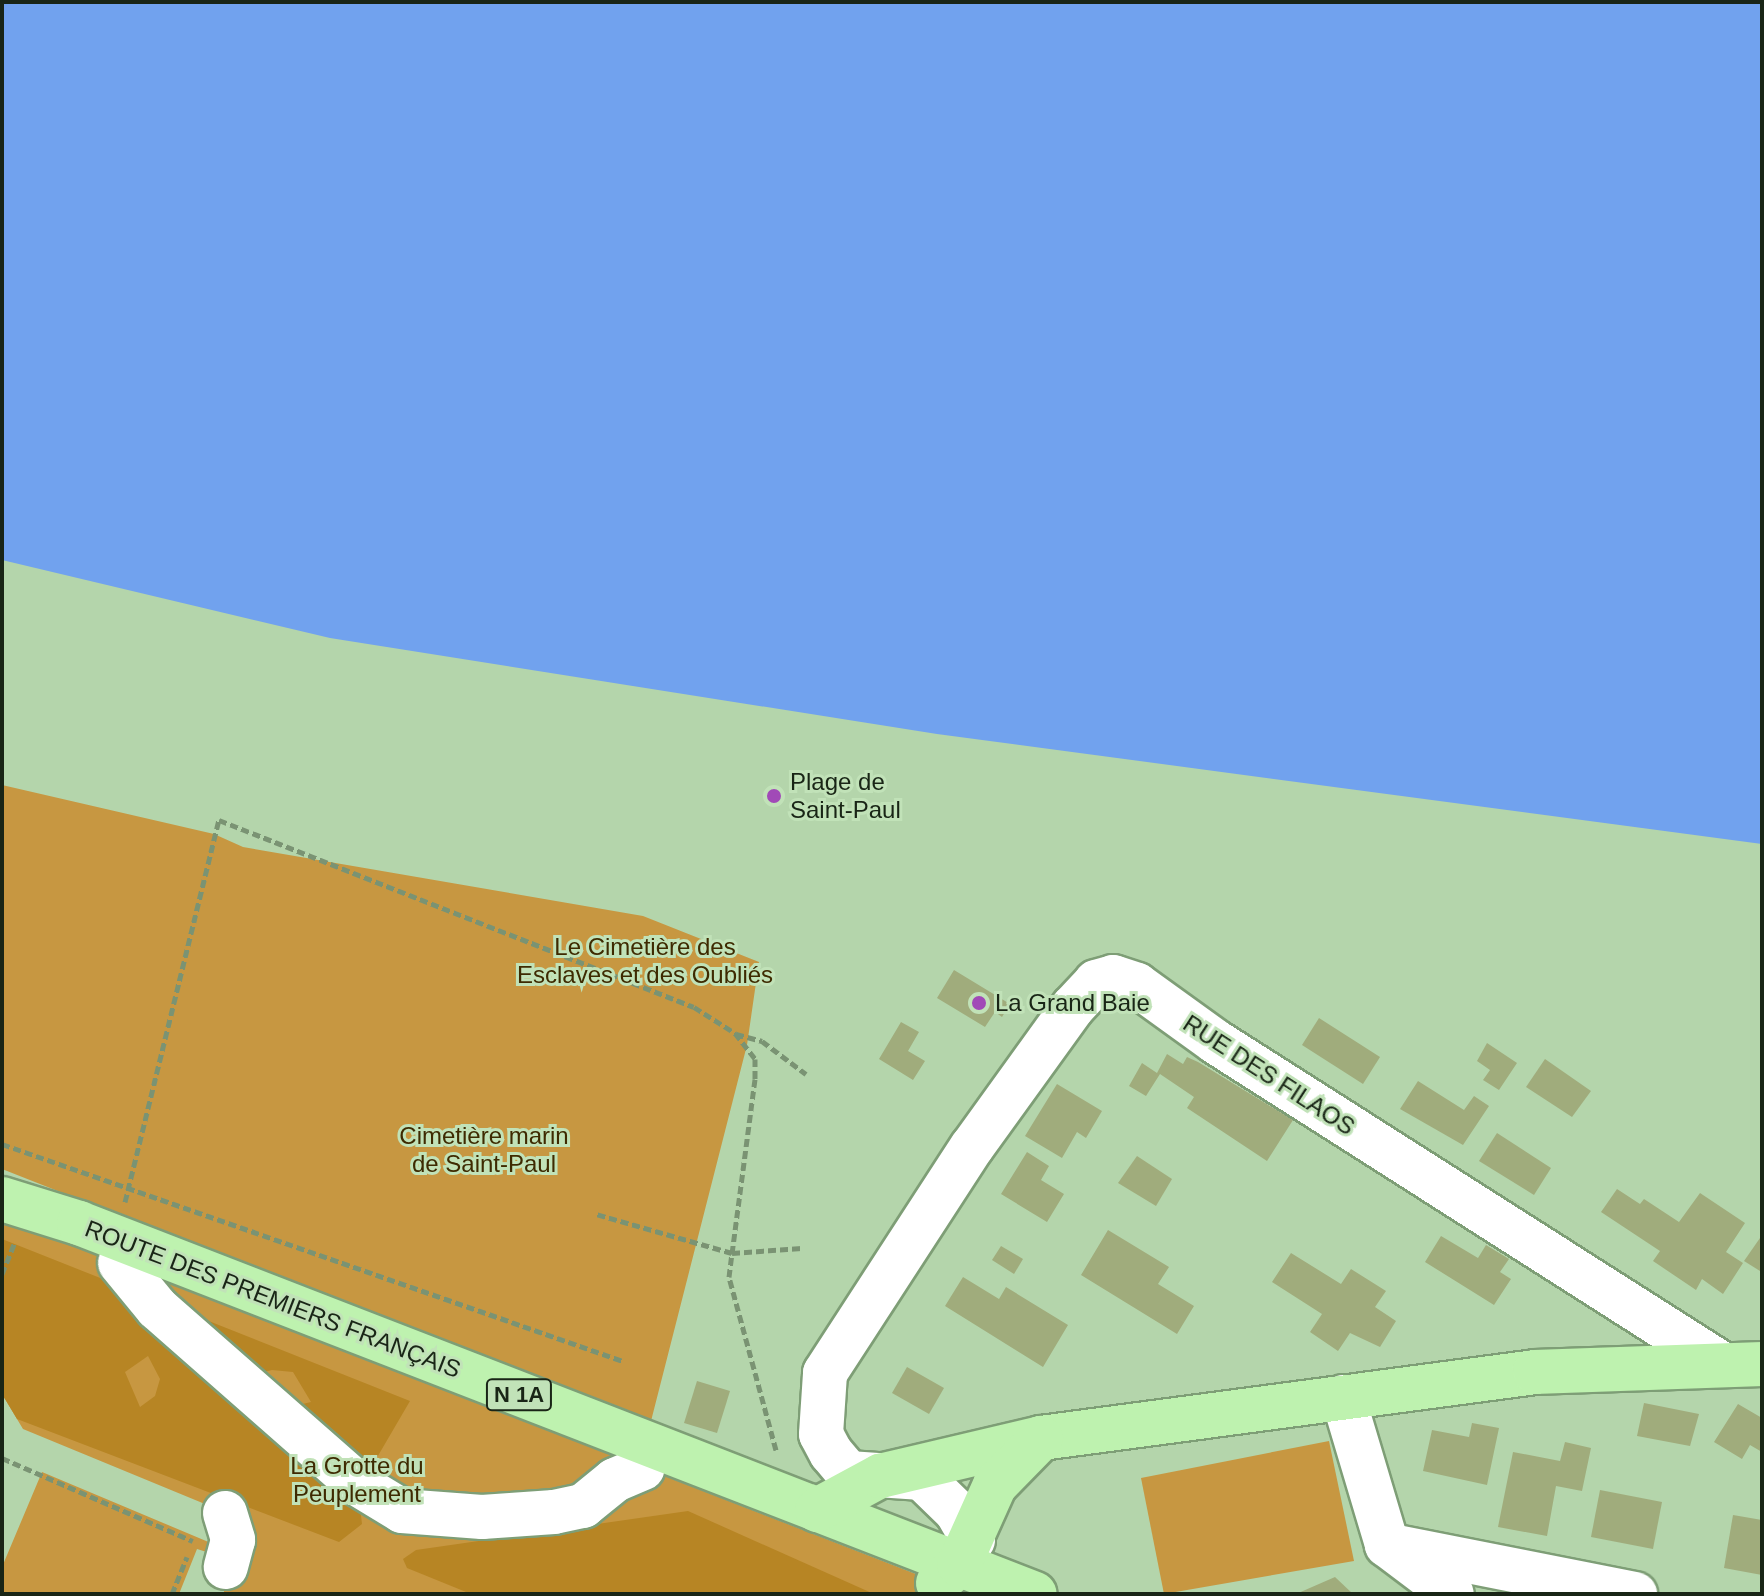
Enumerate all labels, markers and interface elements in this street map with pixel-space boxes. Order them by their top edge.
place label: Plage de Saint-Paul [790,768,901,824]
marker: Plage de Saint-Paul [765,787,783,805]
park label: Le Cimetière des Esclaves et des Oubliés [517,933,773,989]
place label: La Grand Baie [995,989,1150,1017]
marker: La Grand Baie [970,994,988,1012]
street label: RUE DES FILAOS [1178,1009,1360,1141]
park label: Cimetière marin de Saint-Paul [399,1122,569,1178]
street label: ROUTE DES PREMIERS FRANÇAIS [81,1214,465,1384]
road number: N 1A [485,1377,553,1413]
park label: La Grotte du Peuplement [290,1452,424,1508]

